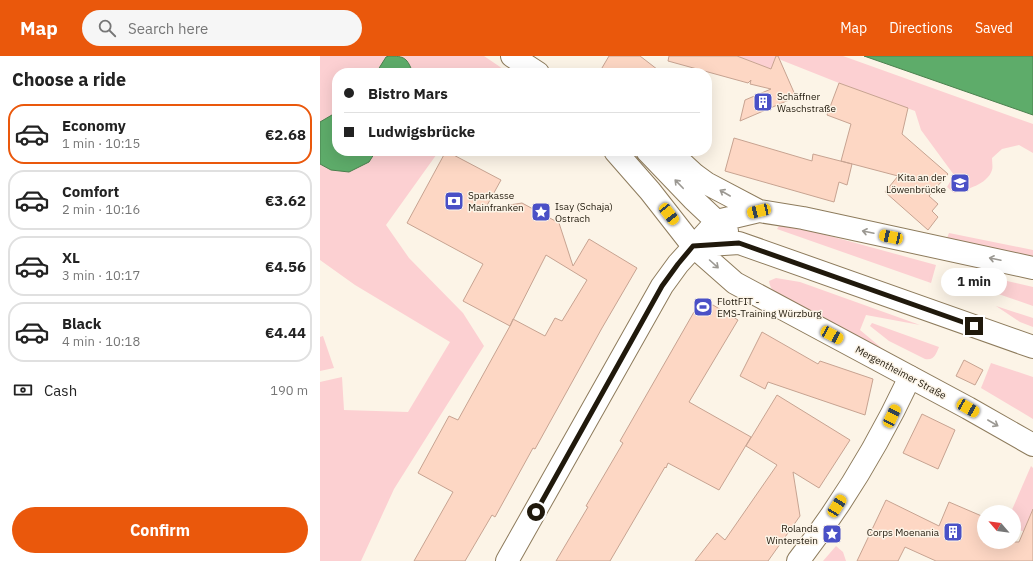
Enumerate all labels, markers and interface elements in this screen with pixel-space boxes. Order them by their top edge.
search box [82,10,362,46]
text: Map [20,16,58,40]
icon: search [96,17,118,39]
text: Search here [128,19,208,38]
text: Map [840,19,867,37]
text: Directions [889,19,953,37]
text: Saved [975,19,1013,37]
text: Choose a ride [12,68,126,91]
text: Bistro Mars [368,84,448,103]
place label: Schäffner Waschstraße [777,90,836,115]
building icon: Schäffner Waschstraße [752,91,774,113]
icon: car [14,116,50,152]
text: Economy [62,116,126,135]
text: Ludwigsbrücke [368,122,475,141]
text: €2.68 [265,125,306,144]
text: 1 min · 10:15 [62,135,140,152]
place label: Kita an der Löwenbrücke [886,171,947,196]
school or university icon: Kita an der Löwenbrücke [949,172,971,194]
one-way arrow [674,179,684,189]
icon: car [14,182,50,218]
text: Comfort [62,182,119,201]
place label: Sparkasse Mainfranken [468,189,524,214]
one-way arrow [719,189,731,197]
bank icon: Sparkasse Mainfranken [443,190,465,212]
text: €3.62 [265,191,306,210]
place label: Isay (Schaja) Ostrach [555,200,613,225]
text: 2 min · 10:16 [62,201,140,218]
place icon: Isay (Schaja) Ostrach [530,201,552,223]
car [657,201,681,227]
car [746,202,772,220]
one-way arrow [862,228,875,236]
car [878,229,904,245]
icon: car [14,248,50,284]
text: XL [62,248,80,267]
one-way arrow [989,255,1002,263]
text: €4.56 [265,257,306,276]
one-way arrow [709,260,719,269]
text: 3 min · 10:17 [62,267,140,284]
callout: 1 min [941,268,1007,296]
text: 1 min [957,273,991,290]
place label: FlottFIT - EMS-Training Würzburg [717,295,822,320]
sports icon: FlottFIT - EMS-Training Würzburg [692,296,714,318]
icon: car [14,314,50,350]
text: Black [62,314,102,333]
route end [965,317,983,335]
text: €4.44 [265,323,306,342]
car [819,324,845,346]
text: 4 min · 10:18 [62,333,140,350]
street label: Mergentheimer Straße [853,343,949,402]
icon: cash [12,379,34,401]
text: Cash [44,381,77,400]
text: 190 m [270,382,308,399]
car [955,397,981,419]
car [881,403,903,429]
one-way arrow [987,419,999,427]
car [826,493,848,519]
route start [527,503,545,521]
north arrow [977,505,1021,549]
map controls [977,505,1021,549]
button: Confirm [12,507,308,553]
building icon: Corps Moenania [942,521,964,543]
place label: Rolanda Winterstein [766,522,819,547]
place icon: Rolanda Winterstein [821,523,843,545]
place label: Corps Moenania [867,526,940,539]

